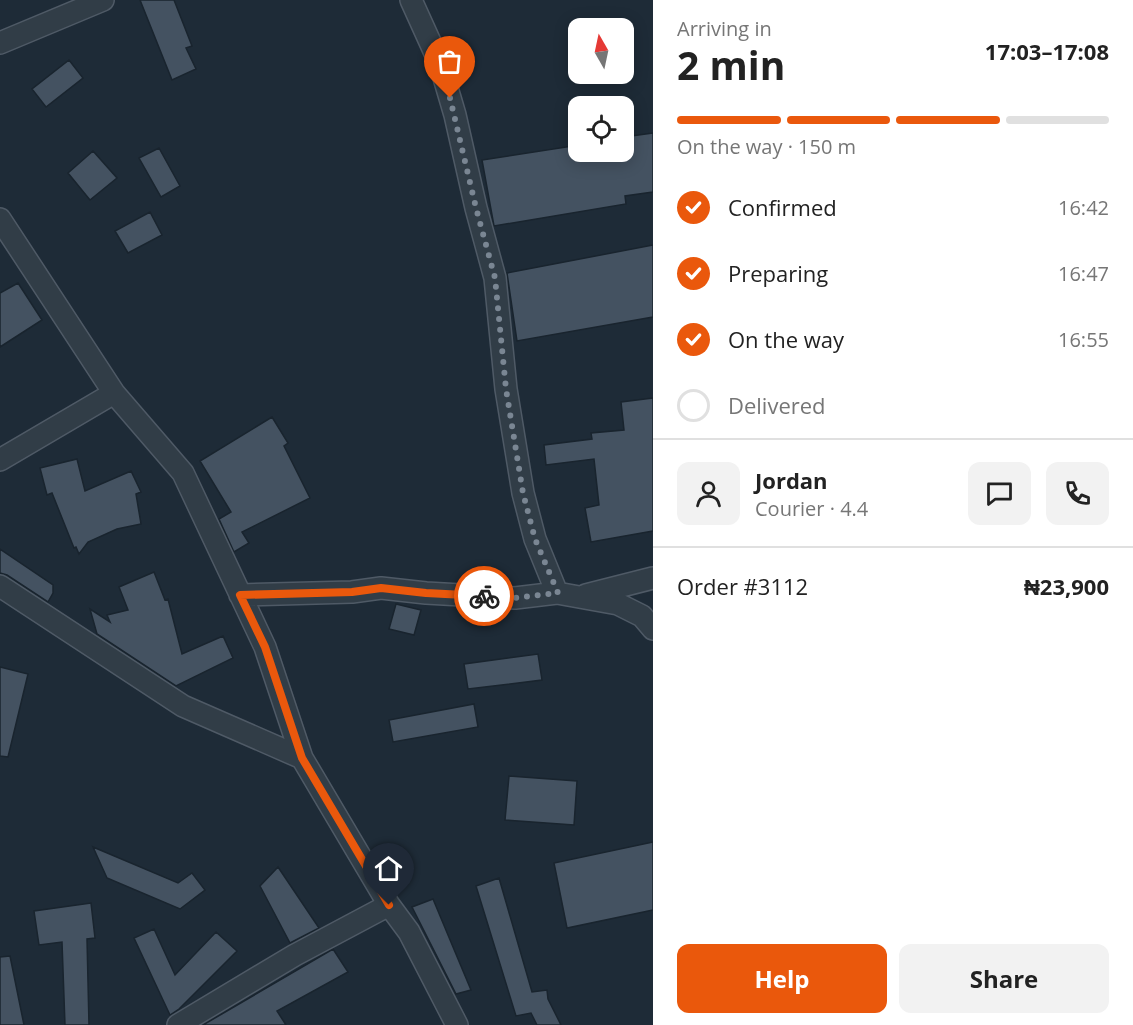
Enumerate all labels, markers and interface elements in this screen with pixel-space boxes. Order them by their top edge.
text: Arriving in [677,15,772,42]
north arrow [568,18,634,84]
map controls [568,18,634,162]
pin [424,36,475,98]
text: 17:03–17:08 [985,36,1109,66]
text: 2 min [677,38,785,91]
icon: bag [433,45,466,78]
button: locate [568,96,634,162]
text: On the way · 150 m [677,133,856,160]
icon: check [677,191,710,224]
text: Confirmed [728,192,837,222]
text: 16:42 [1058,194,1109,221]
icon: check [677,257,710,290]
text: Preparing [728,258,828,288]
text: 16:47 [1058,260,1109,287]
icon: check [677,323,710,356]
text: On the way [728,324,844,354]
text: 16:55 [1058,326,1109,353]
text: Delivered [728,390,826,420]
button: person [677,462,740,525]
button: chat [968,462,1031,525]
button: phone [1046,462,1109,525]
text: Jordan [755,465,828,495]
text: Courier · 4.4 [755,495,868,522]
courier [454,566,514,626]
text: Order #3112 [677,571,808,601]
text: ₦23,900 [1024,571,1109,601]
icon: bike [468,580,501,613]
pin [363,843,414,905]
icon: home [372,852,405,885]
button: Help [677,944,887,1013]
button: Share [899,944,1109,1013]

